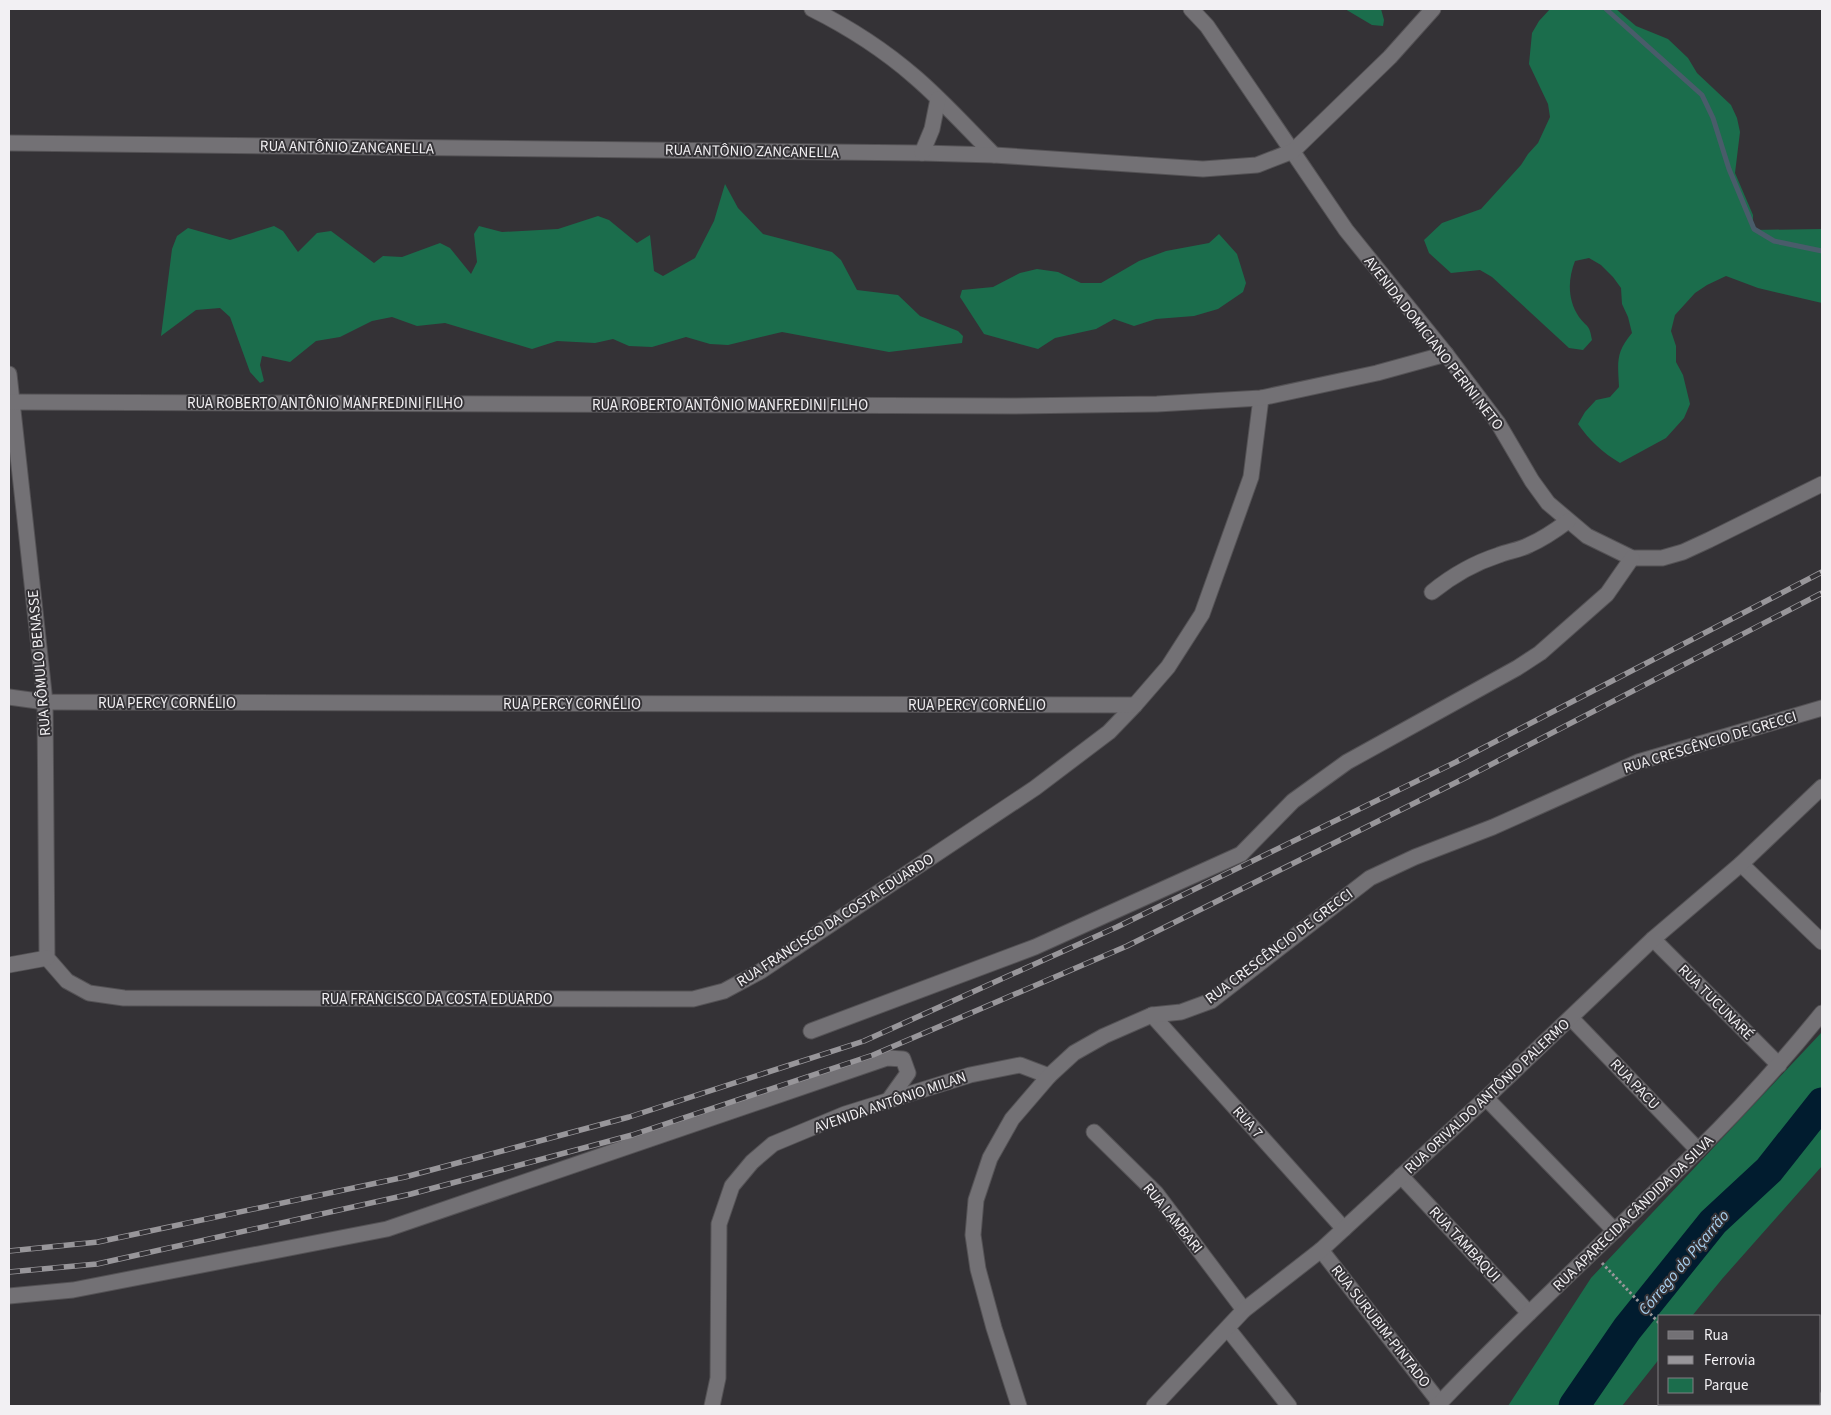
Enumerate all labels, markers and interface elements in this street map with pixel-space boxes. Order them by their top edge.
street label: RUA ANTÔNIO ZANCANELLA [260,135,435,160]
street label: RUA ANTÔNIO ZANCANELLA [665,139,840,164]
street label: AVENIDA DOMICIANO PERINI NETO [1359,252,1508,435]
street label: RUA ROBERTO ANTÔNIO MANFREDINI FILHO [187,393,463,414]
street label: RUA ROBERTO ANTÔNIO MANFREDINI FILHO [592,395,868,416]
street label: RUA RÔMULO BENASSE [23,589,56,737]
street label: RUA PERCY CORNÉLIO [98,693,236,714]
street label: RUA PERCY CORNÉLIO [503,694,641,715]
street label: RUA PERCY CORNÉLIO [908,695,1046,716]
street label: RUA CRESCÊNCIO DE GRECCI [1621,706,1799,779]
street label: RUA FRANCISCO DA COSTA EDUARDO [732,849,938,992]
street label: RUA CRESCÊNCIO DE GRECCI [1201,884,1358,1009]
street label: RUA TUCUNARÉ [1673,960,1758,1045]
street label: RUA FRANCISCO DA COSTA EDUARDO [321,989,553,1010]
street label: RUA ORIVALDO ANTÔNIO PALERMO [1400,1014,1575,1179]
street label: RUA PACU [1605,1054,1664,1114]
street label: AVENIDA ANTÔNIO MILAN [811,1067,969,1138]
street label: RUA 7 [1228,1102,1268,1143]
street label: RUA APARECIDA CÂNDIDA DA SILVA [1548,1130,1719,1296]
street label: RUA LAMBARI [1138,1179,1207,1258]
street label: RUA TAMBAQUI [1424,1202,1505,1287]
water label: Córrego do Piçarrão [1633,1205,1734,1320]
street label: RUA SURUBIM-PINTADO [1326,1261,1435,1392]
legend [1658,1315,1821,1405]
text: Rua [1704,1325,1728,1346]
text: Ferrovia [1704,1350,1755,1371]
text: Parque [1704,1375,1748,1396]

